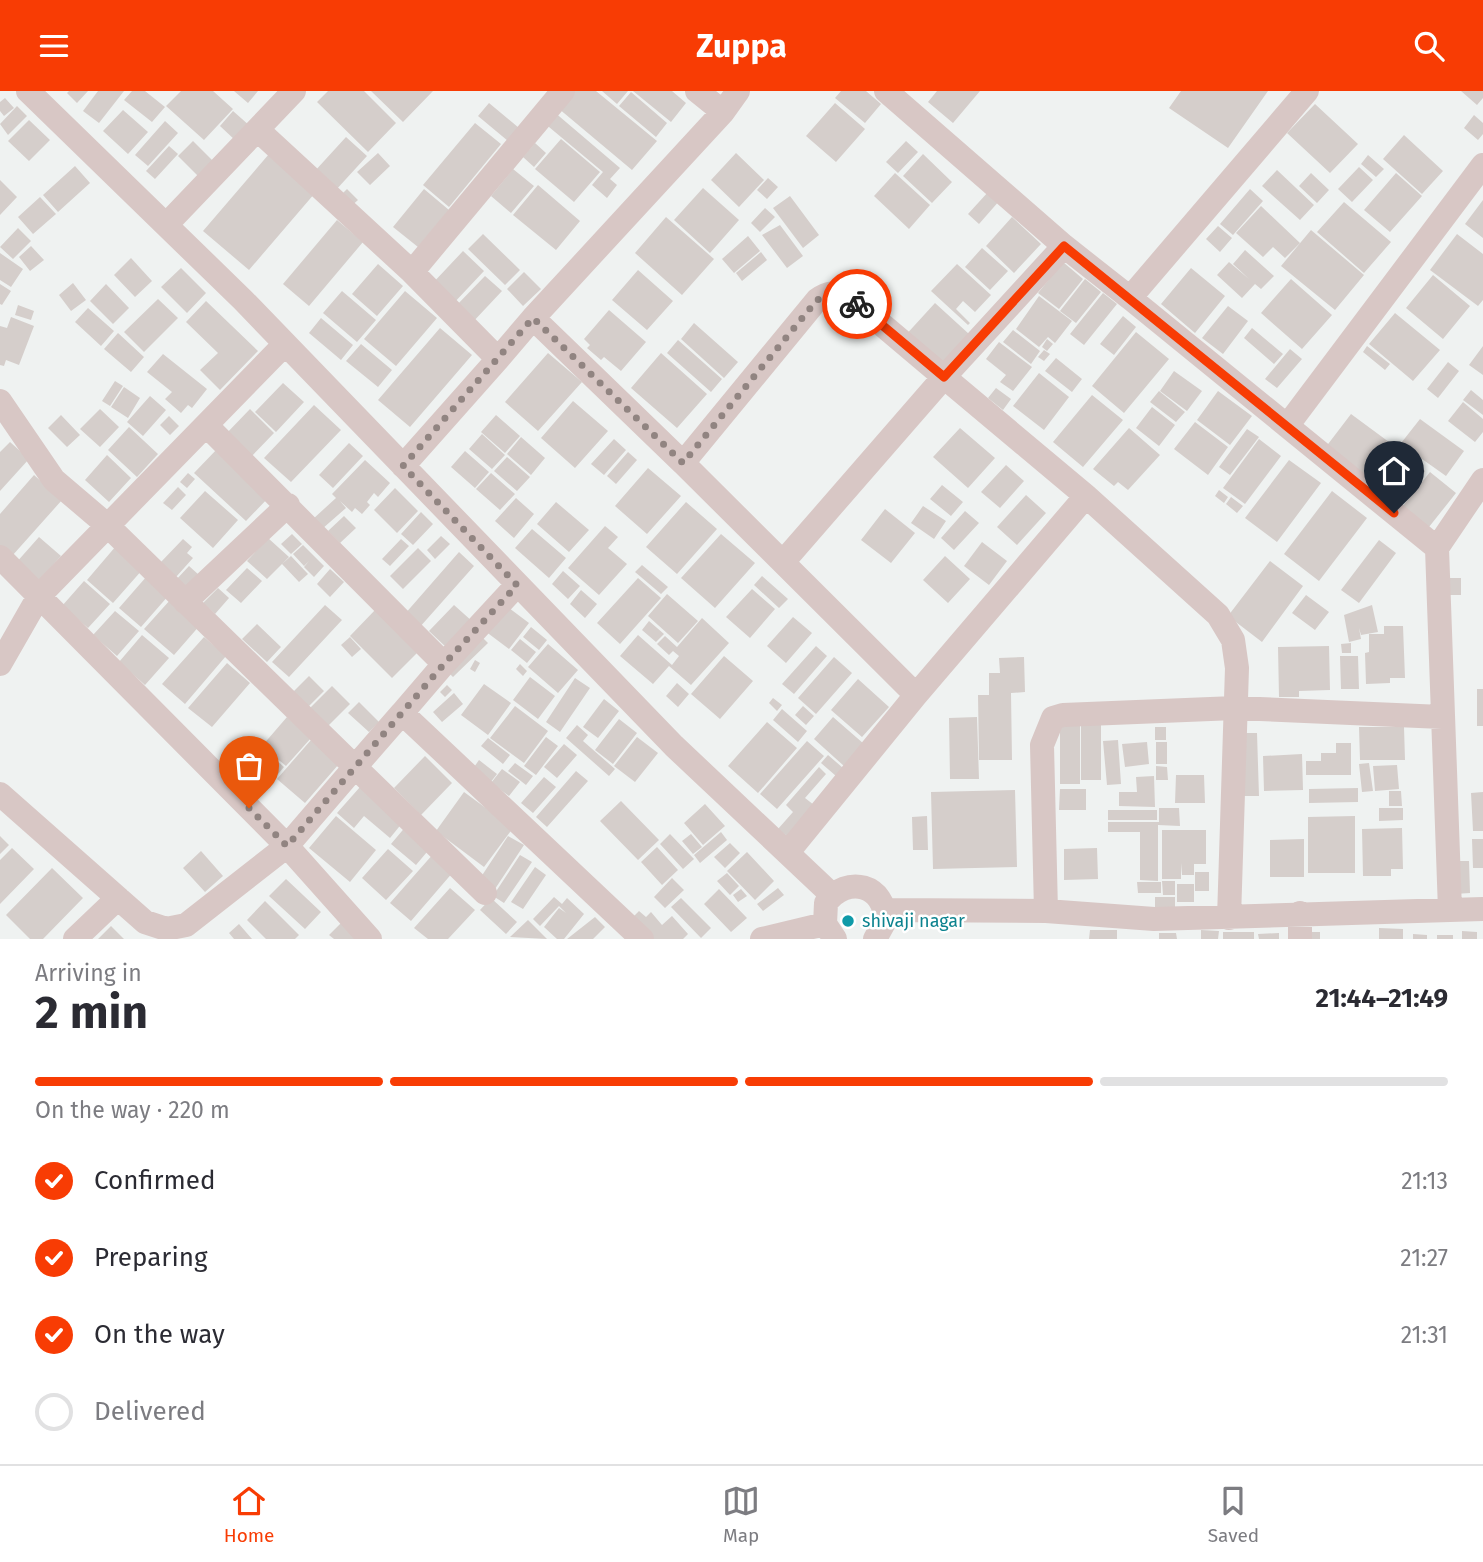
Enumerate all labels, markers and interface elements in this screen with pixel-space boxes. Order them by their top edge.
icon: menu [35,27,73,65]
text: Zuppa [696,27,787,65]
icon: search [1410,27,1448,65]
courier [822,269,892,339]
icon: bike [838,285,876,323]
pin [1364,441,1424,513]
icon: home [1375,452,1413,490]
pin [219,736,279,808]
icon: bag [230,747,268,785]
place label: shivaji nagar [862,910,965,932]
marker: shivaji nagar [840,913,856,929]
text: Arriving in [35,959,142,987]
text: 21:44–21:49 [1316,983,1448,1014]
text: 2 min [35,985,148,1040]
text: On the way · 220 m [35,1096,230,1124]
icon: check [35,1162,73,1200]
text: Confirmed [94,1165,215,1196]
text: 21:13 [1401,1167,1448,1195]
icon: check [35,1239,73,1277]
text: Preparing [94,1242,207,1273]
text: 21:27 [1400,1244,1448,1272]
icon: check [35,1316,73,1354]
text: On the way [94,1319,225,1350]
text: 21:31 [1401,1321,1448,1349]
text: Delivered [94,1396,206,1427]
tab: Home [224,1482,274,1547]
tab: Map [722,1482,760,1547]
tab: Saved [1208,1482,1259,1547]

